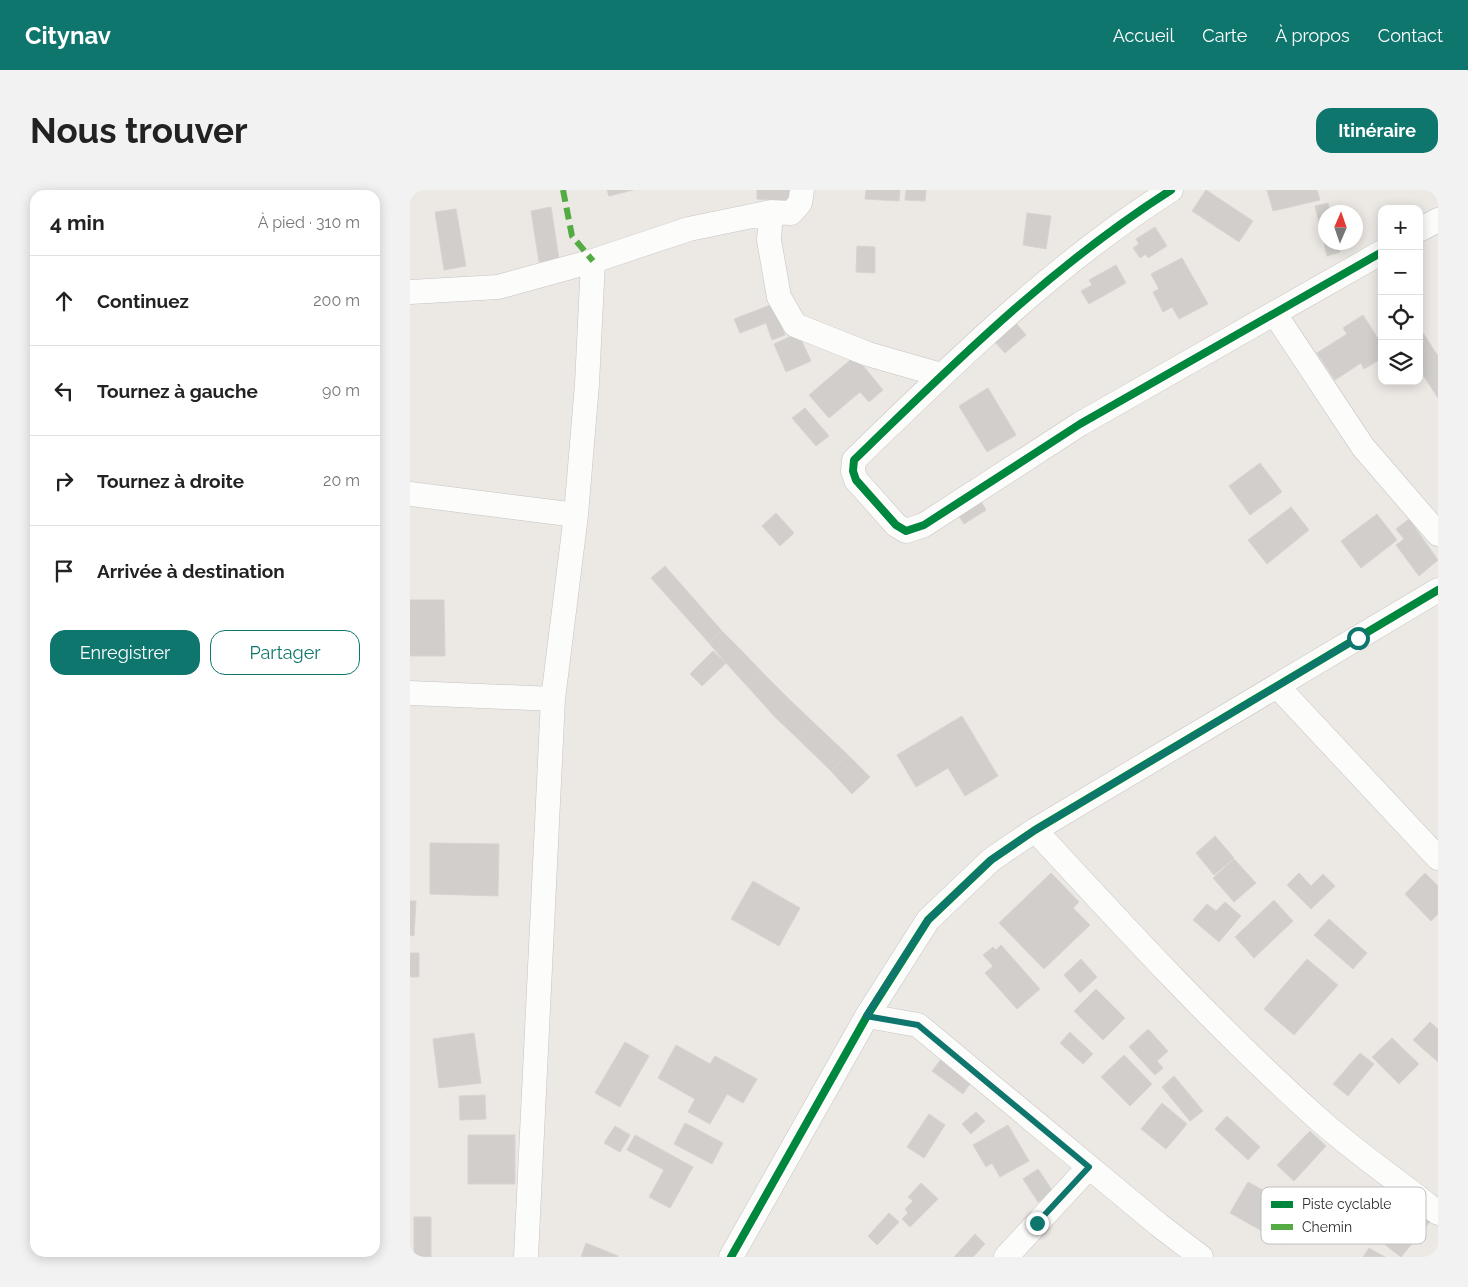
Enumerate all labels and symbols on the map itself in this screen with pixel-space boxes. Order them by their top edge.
north arrow [1318,205,1363,250]
route start [1347,627,1370,650]
legend [1261,1187,1426,1244]
text: Piste cyclable [1302,1196,1392,1212]
route end [1026,1212,1049,1235]
text: Chemin [1302,1219,1352,1235]

